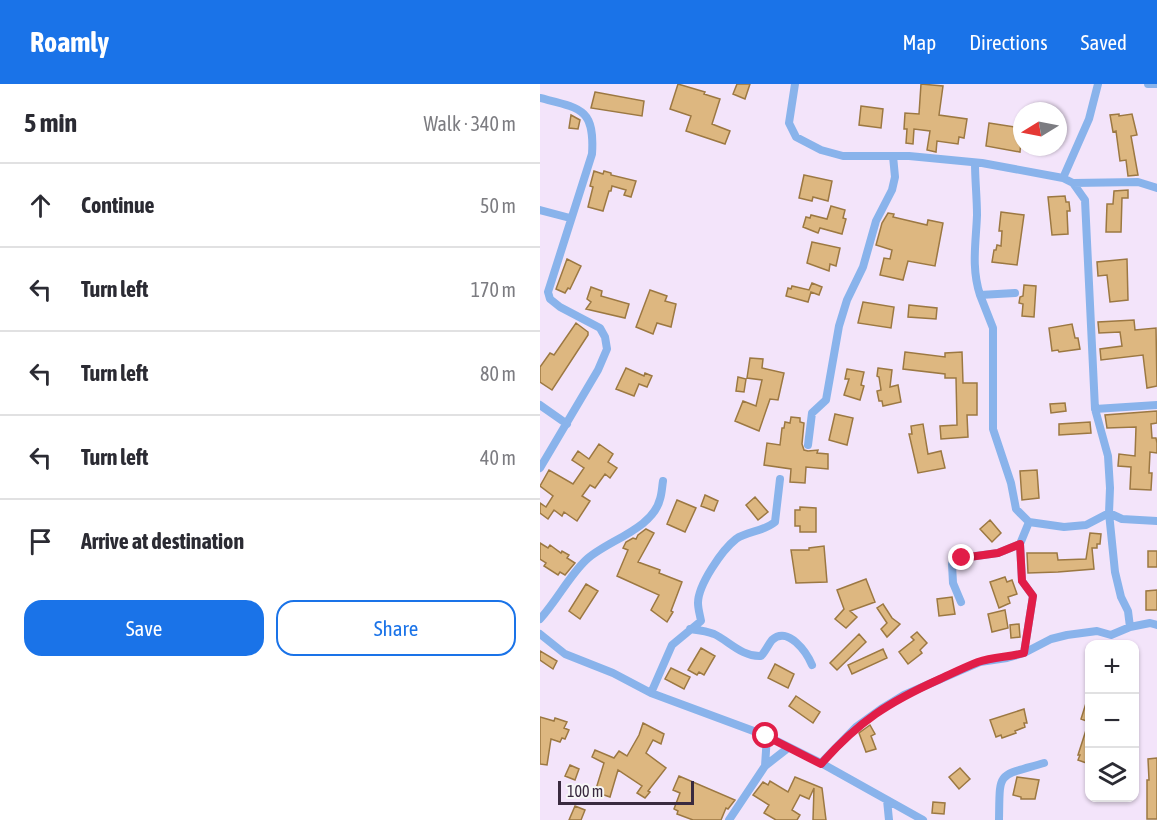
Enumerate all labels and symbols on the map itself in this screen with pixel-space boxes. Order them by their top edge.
north arrow [1013,102,1067,156]
route end [948,544,974,570]
route start [752,722,778,748]
scale bar [558,778,694,806]

